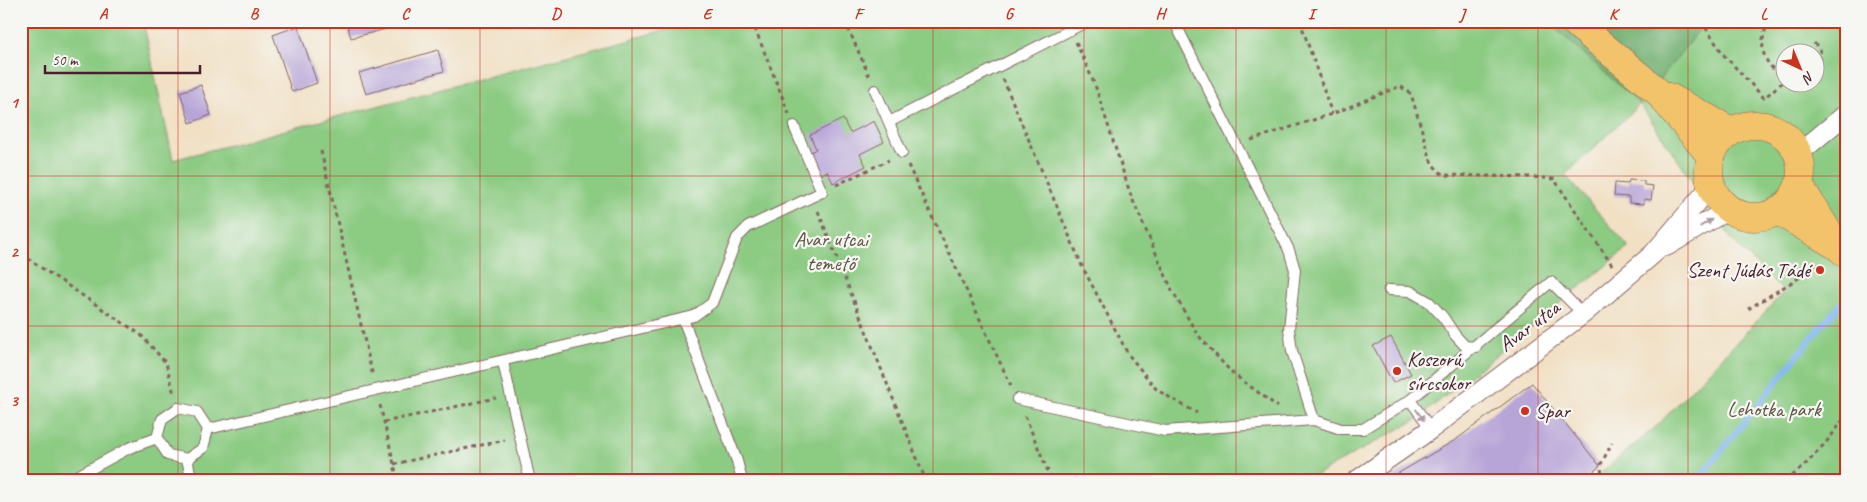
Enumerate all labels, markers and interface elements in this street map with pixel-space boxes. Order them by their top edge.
text: A [99,4,109,24]
text: B [250,4,260,24]
text: C [401,4,411,24]
text: D [551,4,562,24]
text: E [703,4,714,24]
text: F [854,4,865,24]
text: G [1005,4,1015,24]
text: H [1155,4,1167,24]
text: I [1308,4,1318,24]
text: J [1458,4,1467,24]
text: K [1609,4,1621,24]
text: L [1761,4,1769,24]
scale bar [45,42,200,74]
north arrow [1774,42,1824,92]
text: 50 m [52,51,79,70]
text: N [1798,68,1818,88]
text: 1 [10,93,19,113]
one-way arrow [1699,218,1712,227]
park label: Avar utcai temető [794,226,871,276]
text: 2 [10,242,19,262]
place label: Szent Júdás Tádé [1687,257,1813,283]
marker: Szent Júdás Tádé [1814,264,1826,276]
street label: Avar utca [1493,293,1567,357]
place label: Koszorú, sírcsokor [1407,346,1472,396]
marker: Koszorú, sírcsokor [1391,365,1403,377]
text: 3 [10,391,19,411]
park label: Lehotka park [1727,396,1822,422]
place label: Spar [1535,398,1571,424]
marker: Spar [1519,405,1531,417]
one-way arrow [1415,408,1426,421]

